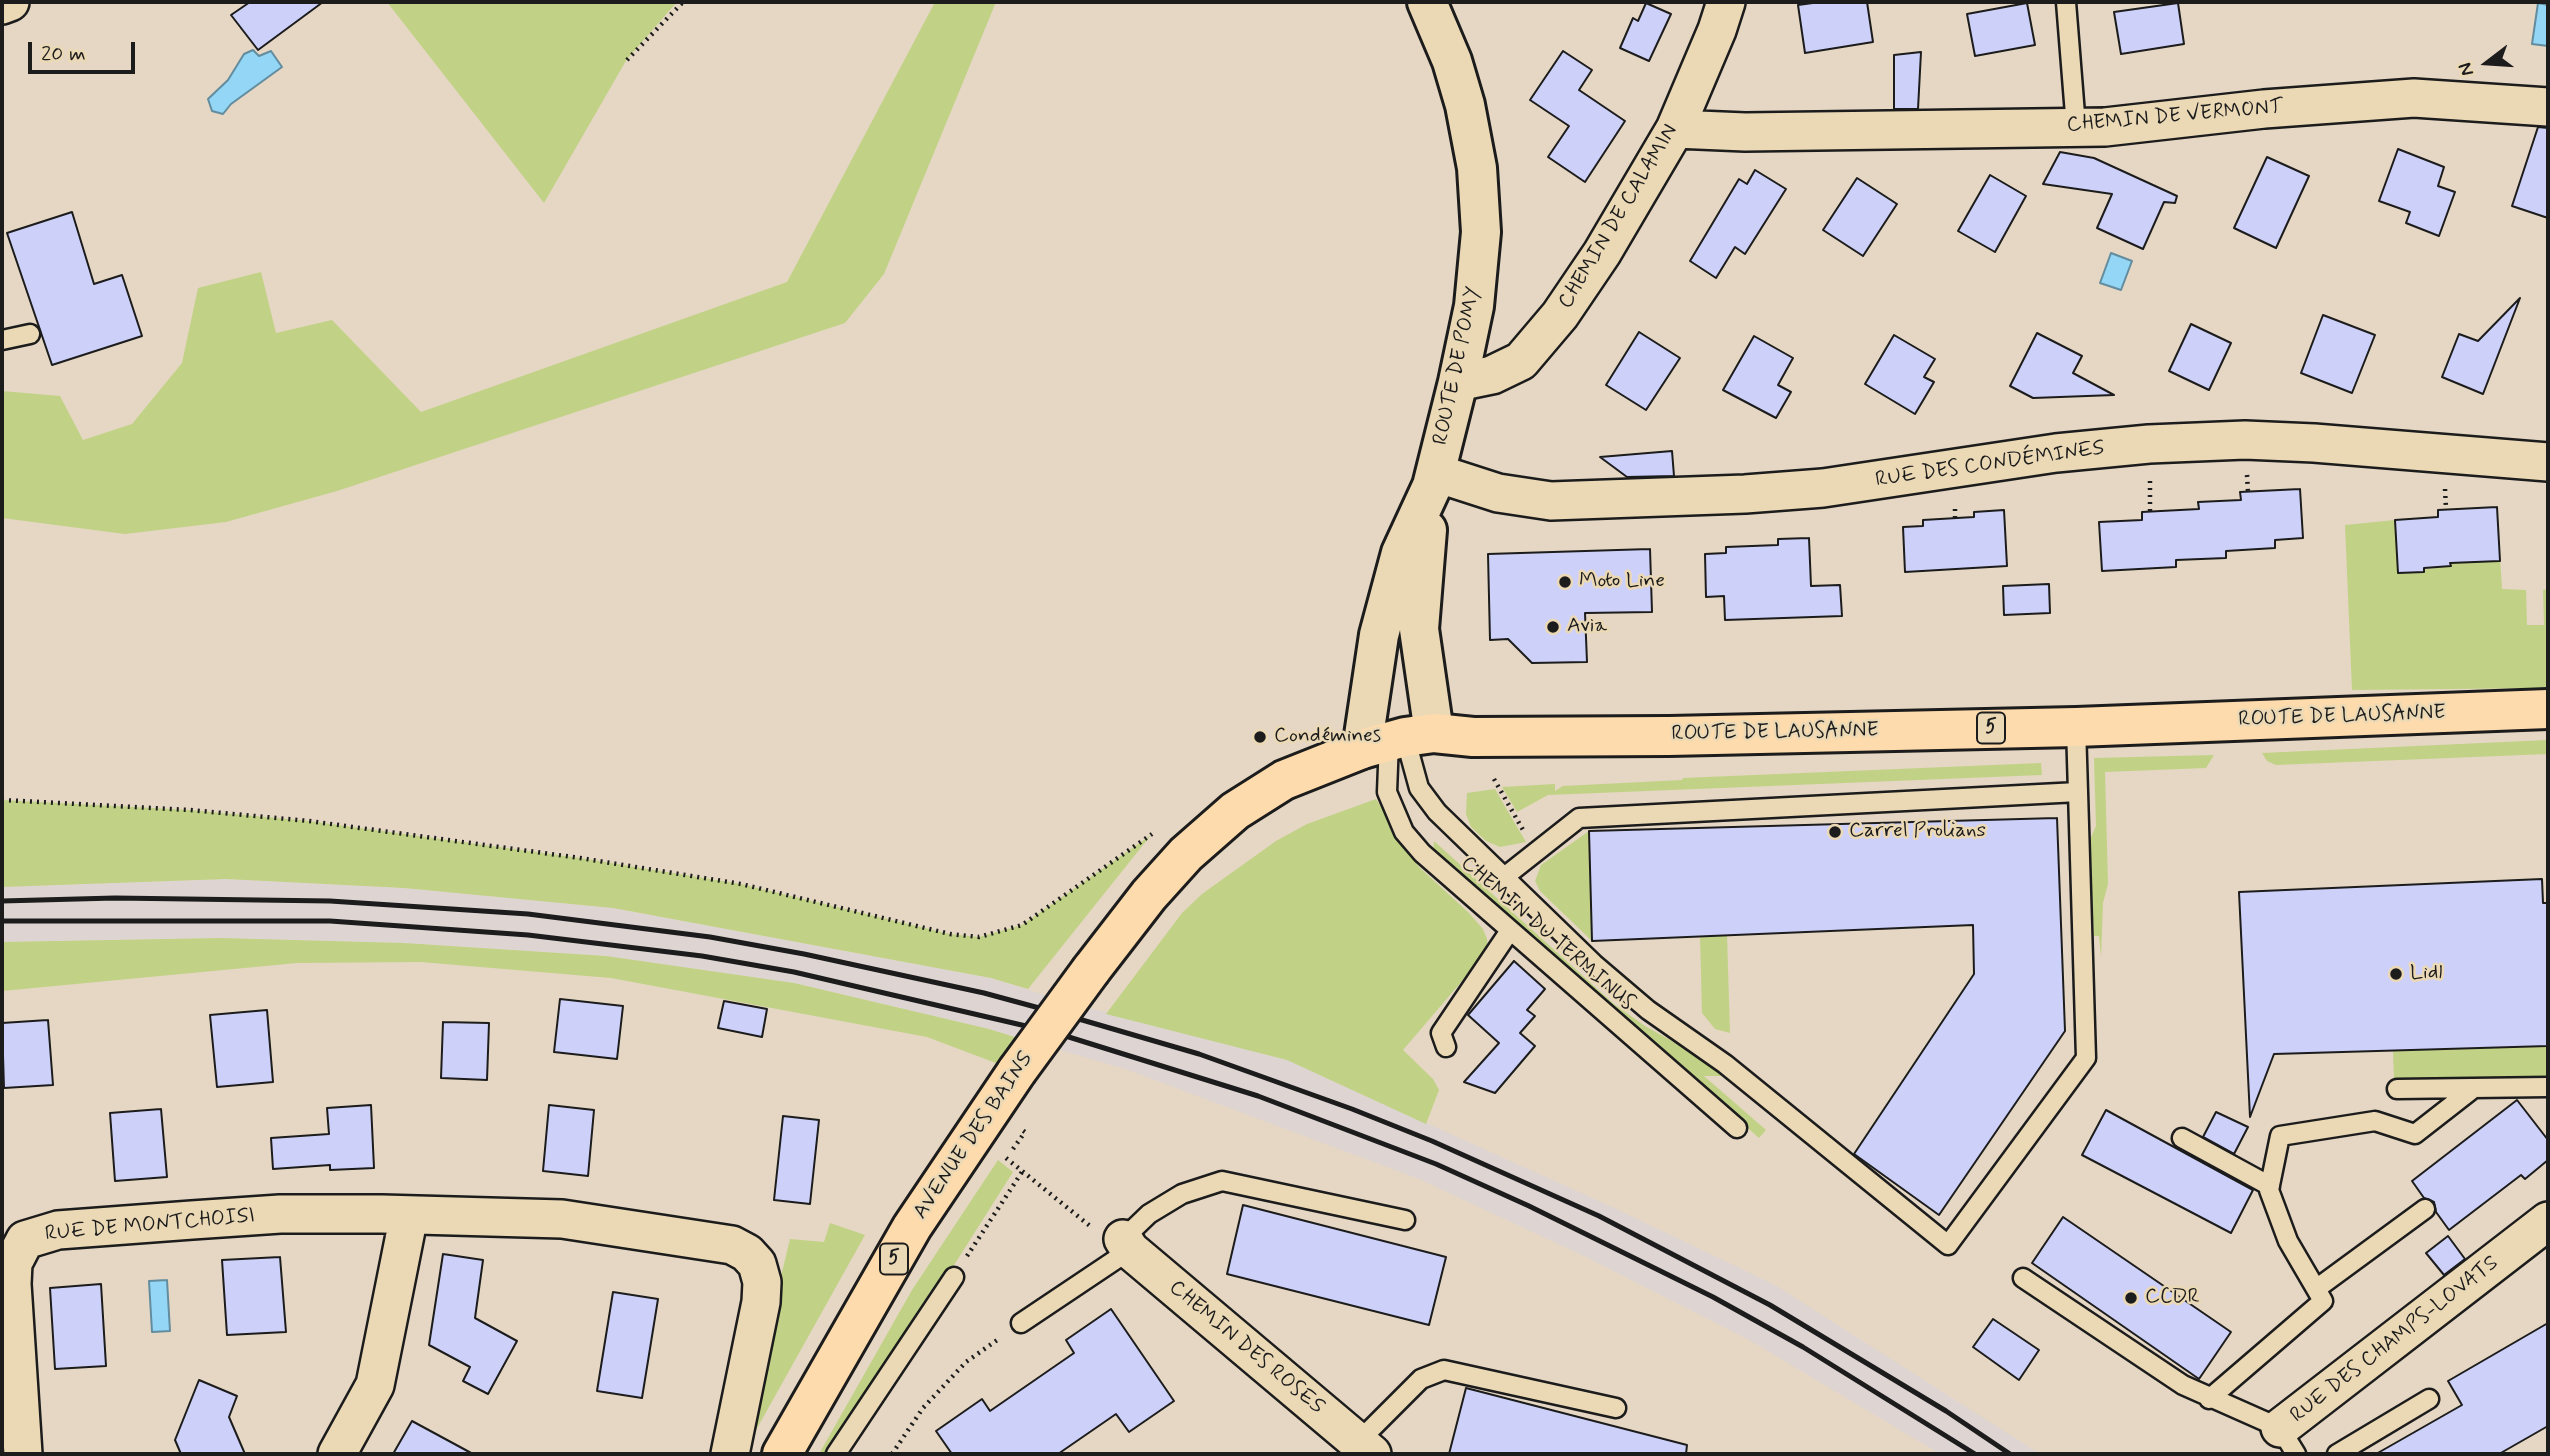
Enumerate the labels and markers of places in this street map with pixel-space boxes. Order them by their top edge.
place label: Moto Line [1579,569,1665,595]
marker: Moto Line [1557,574,1573,590]
place label: Avia [1567,614,1607,640]
marker: Avia [1545,619,1561,635]
place label: Condémines [1274,724,1381,750]
marker: Condémines [1252,729,1268,745]
place label: Carrel Prolians [1849,819,1986,845]
marker: Carrel Prolians [1827,824,1843,840]
place label: Lidl [2410,961,2442,987]
marker: Lidl [2388,966,2404,982]
place label: CCDR [2145,1285,2200,1311]
marker: CCDR [2123,1290,2139,1306]

